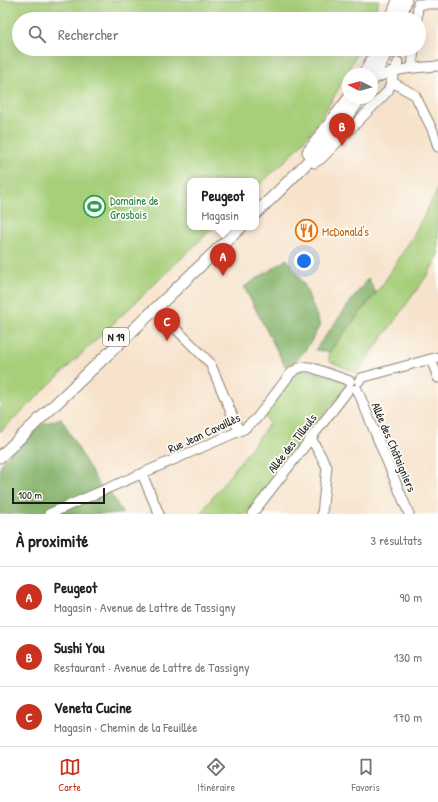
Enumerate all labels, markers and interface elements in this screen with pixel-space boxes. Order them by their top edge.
search box [12,12,426,56]
icon: search [26,23,48,45]
text: Rechercher [58,24,119,45]
north arrow [342,68,378,104]
pin: B [329,113,355,146]
popup [187,178,259,230]
text: Peugeot [201,185,245,206]
place label: Domaine de Grosbois [110,192,159,223]
sports icon: Domaine de Grosbois [82,194,108,220]
text: Magasin [201,206,239,224]
restaurant icon: McDonald's [294,218,320,244]
place label: McDonald's [322,223,369,240]
pin: A [210,243,236,276]
your location [294,251,314,271]
pin: C [154,308,180,341]
road number: N 19 [103,328,129,346]
street label: Allée des Châtaigniers [368,400,421,495]
street label: Rue Jean Cavaillès [165,409,243,457]
street label: Allée des Tilleuls [263,409,321,476]
scale bar [12,486,105,505]
text: 100 m [18,488,42,502]
text: À proximité [16,529,88,552]
text: 3 résultats [370,531,422,549]
text: Peugeot [54,577,97,598]
text: A [26,588,32,606]
text: 90 m [400,588,422,606]
text: Magasin · Avenue de Lattre de Tassigny [54,598,236,616]
text: Sushi You [54,637,104,658]
text: B [26,648,32,666]
text: 130 m [394,648,422,666]
text: Restaurant · Avenue de Lattre de Tassigny [54,658,250,676]
text: Veneta Cucine [54,697,132,718]
text: C [25,708,33,726]
text: 170 m [393,708,422,726]
text: Magasin · Chemin de la Feuillée [54,718,197,736]
tab: Carte [58,756,81,794]
tab: Itinéraire [197,756,235,794]
tab: Favoris [352,756,380,794]

